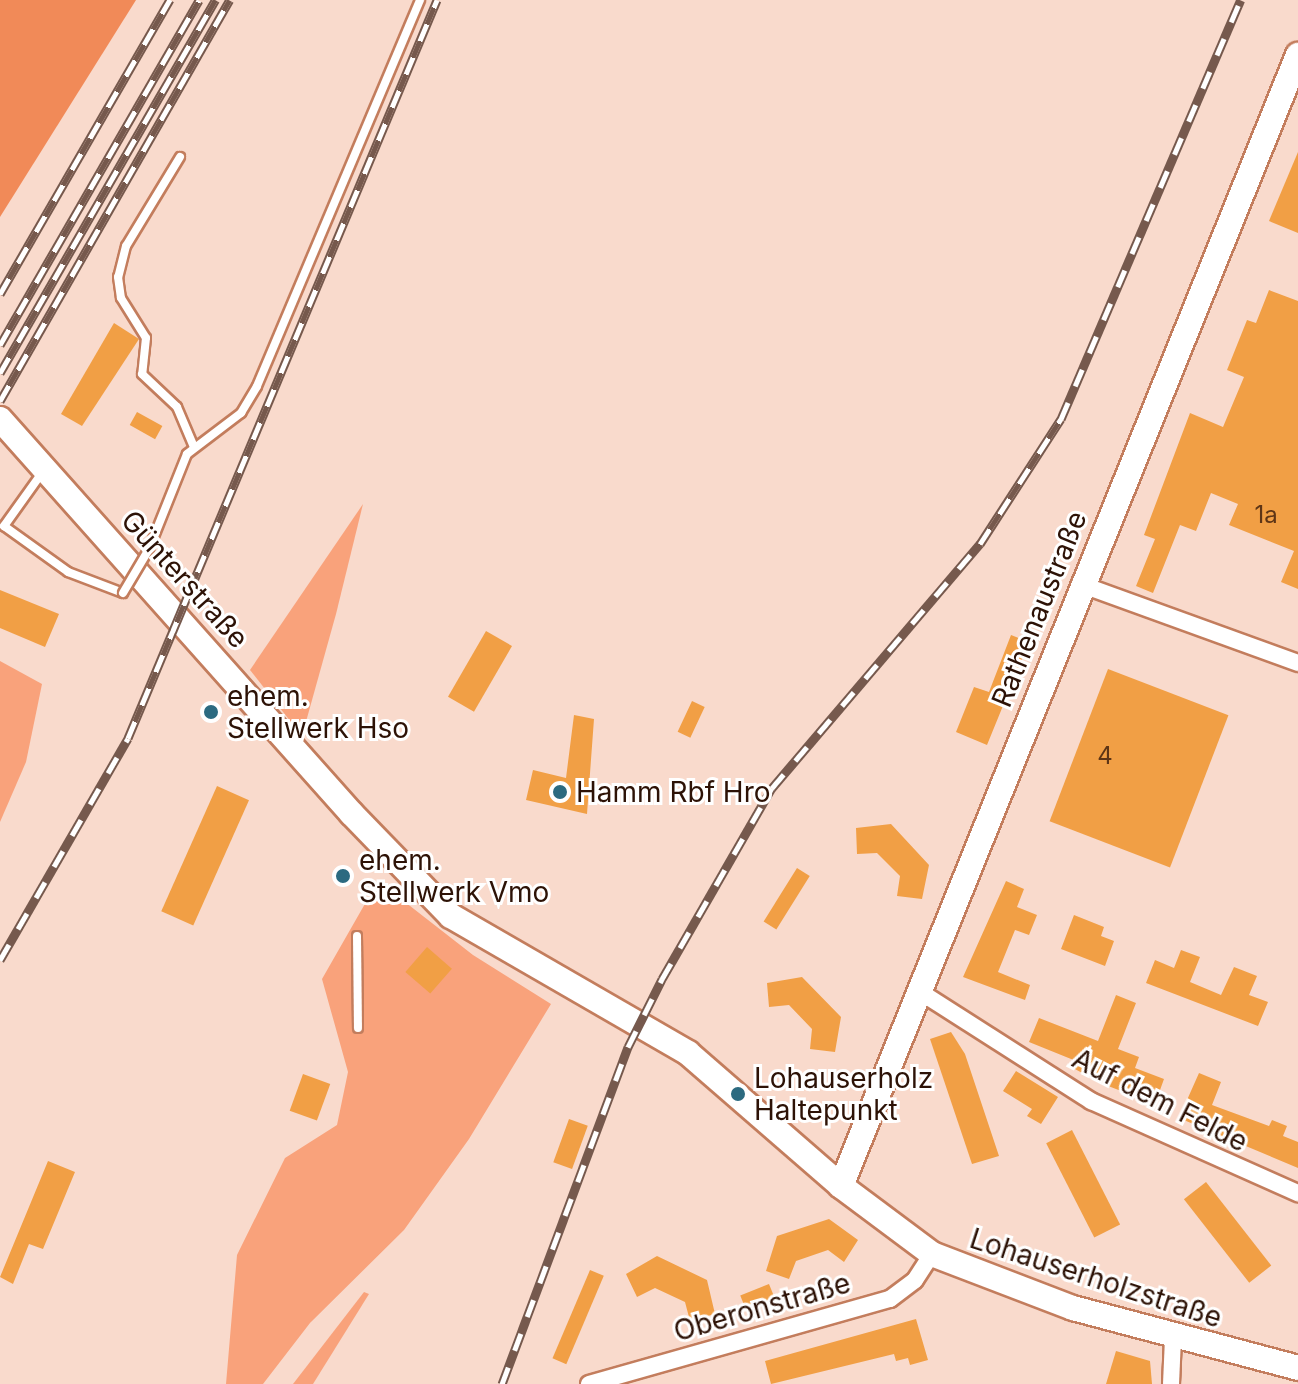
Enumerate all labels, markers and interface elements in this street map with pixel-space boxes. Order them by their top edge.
house number: 1a [1254,501,1278,529]
street label: Günterstraße [114,503,256,655]
street label: Rathenaustraße [984,506,1094,712]
place label: ehem. Stellwerk Hso [227,679,409,745]
marker: ehem. Stellwerk Hso [202,703,220,721]
house number: 4 [1097,742,1113,770]
place label: Hamm Rbf Hro [576,775,771,809]
marker: Hamm Rbf Hro [551,783,569,801]
place label: ehem. Stellwerk Vmo [359,843,549,909]
marker: ehem. Stellwerk Vmo [334,867,352,885]
street label: Auf dem Felde [1067,1041,1253,1159]
place label: Lohauserholz Haltepunkt [754,1061,933,1127]
marker: Lohauserholz Haltepunkt [729,1085,747,1103]
street label: Lohauserholzstraße [966,1221,1226,1335]
street label: Oberonstraße [670,1266,854,1348]

